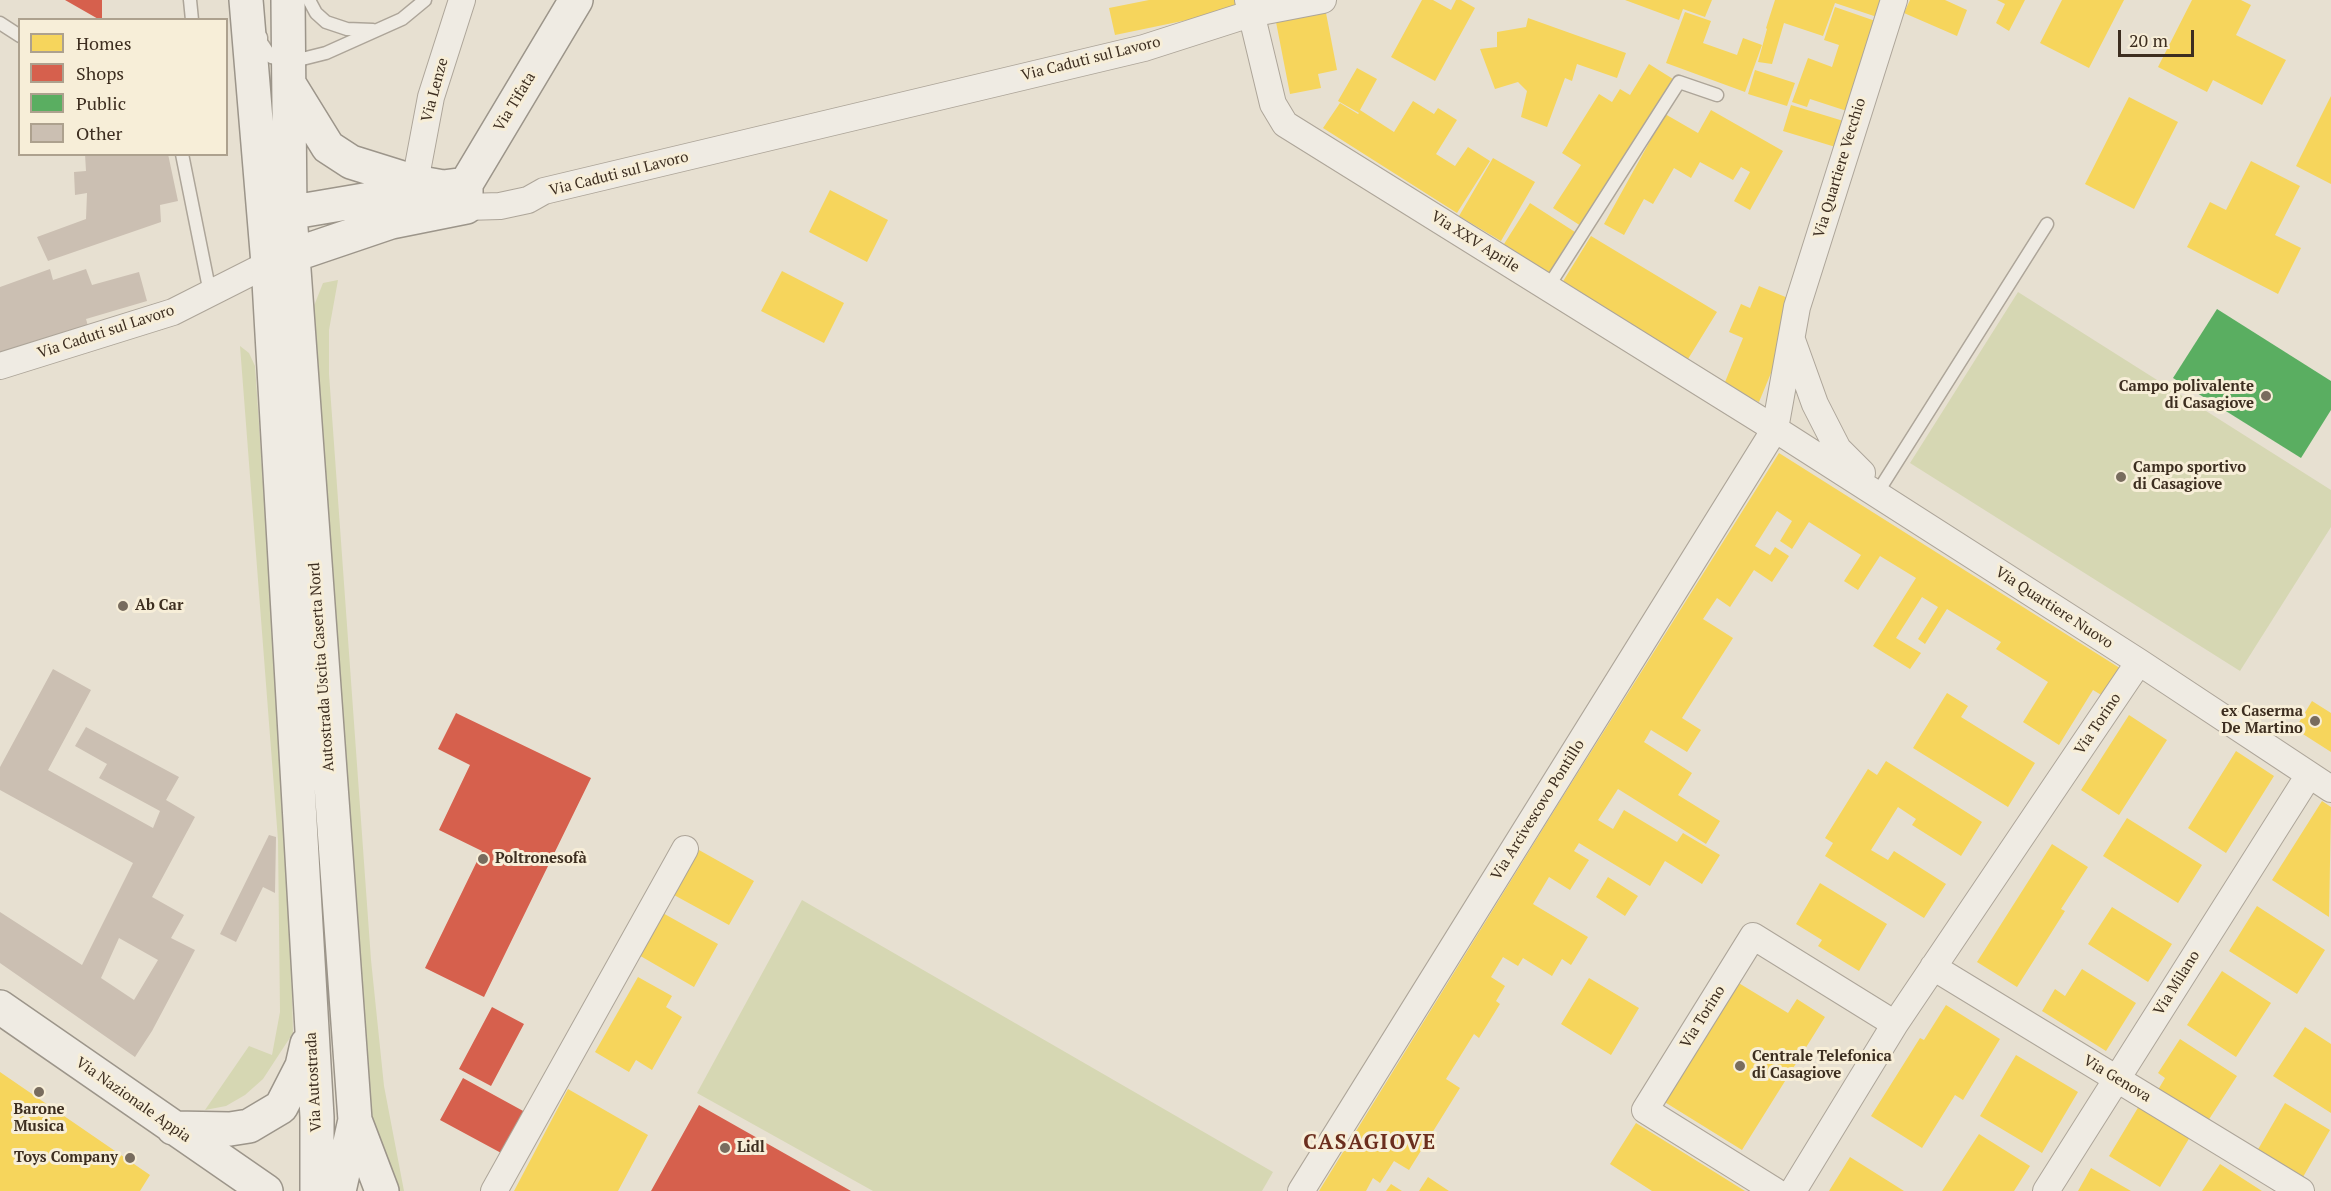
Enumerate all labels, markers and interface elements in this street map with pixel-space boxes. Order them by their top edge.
legend [18,18,228,156]
scale bar [2121,18,2198,56]
text: 20 m [2129,28,2168,52]
text: Homes [76,31,131,55]
street label: Via Caduti sul Lavoro [1020,33,1162,85]
street label: Via Lenze [418,56,452,124]
text: Shops [76,61,124,85]
street label: Via Tifata [490,69,540,135]
text: Public [76,91,126,115]
street label: Via Quartiere Vecchio [1810,96,1870,240]
text: Other [76,121,123,145]
street label: Via Caduti sul Lavoro [548,148,690,200]
street label: Via XXV Aprile [1427,208,1523,276]
street label: Via Caduti sul Lavoro [35,301,177,363]
place label: Campo polivalente di Casagiove [2119,378,2254,413]
marker: Campo polivalente di Casagiove [2259,389,2273,403]
place label: Campo sportivo di Casagiove [2133,459,2246,494]
marker: Campo sportivo di Casagiove [2114,470,2128,484]
street label: Autostrada Uscita Caserta Nord [306,562,338,772]
street label: Via Quartiere Nuovo [1992,563,2116,653]
place label: Ab Car [135,597,183,615]
marker: Ab Car [116,599,130,613]
street label: Via Torino [2071,690,2125,758]
place label: ex Caserma De Martino [2221,703,2303,738]
marker: ex Caserma De Martino [2308,714,2322,728]
street label: Via Arcivescovo Pontillo [1487,737,1589,883]
place label: Poltronesofà [495,850,587,868]
marker: Poltronesofà [476,852,490,866]
street label: Via Milano [2150,947,2204,1019]
street label: Via Torino [1677,983,1729,1051]
street label: Via Autostrada [302,1032,326,1132]
place label: Centrale Telefonica di Casagiove [1752,1048,1892,1083]
street label: Via Genova [2080,1052,2154,1106]
street label: Via Nazionale Appia [72,1054,194,1146]
marker: Centrale Telefonica di Casagiove [1733,1059,1747,1073]
marker: Barone Musica [32,1085,46,1099]
place label: Barone Musica [13,1101,65,1136]
district label: CASAGIOVE [1303,1130,1437,1156]
place label: Lidl [737,1139,765,1157]
marker: Lidl [718,1141,732,1155]
place label: Toys Company [14,1149,118,1167]
marker: Toys Company [123,1151,137,1165]

